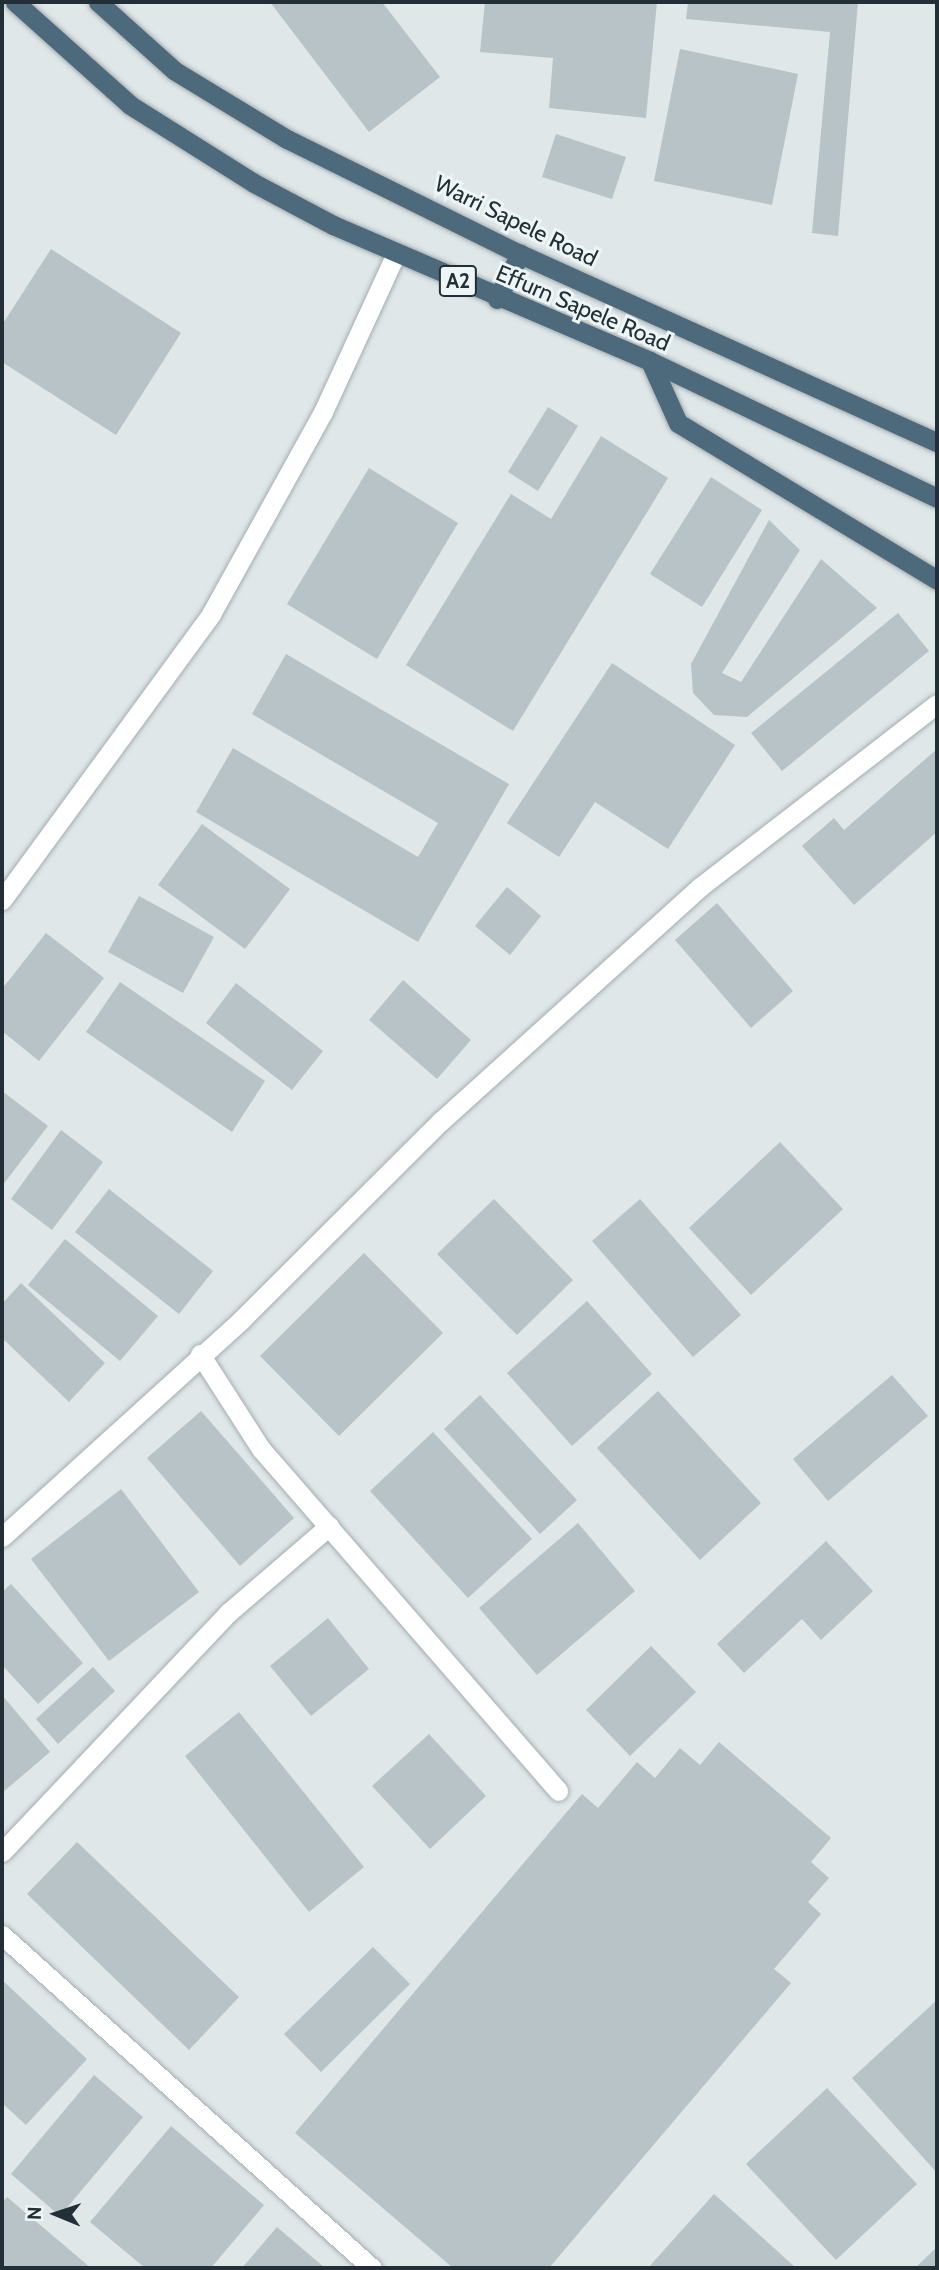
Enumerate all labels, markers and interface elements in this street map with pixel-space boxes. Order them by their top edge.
street label: Warri Sapele Road [430,170,602,272]
street label: Effurn Sapele Road [492,259,674,357]
road number: A2 [439,264,477,298]
north arrow [21,2179,91,2249]
text: N [23,2206,46,2220]

